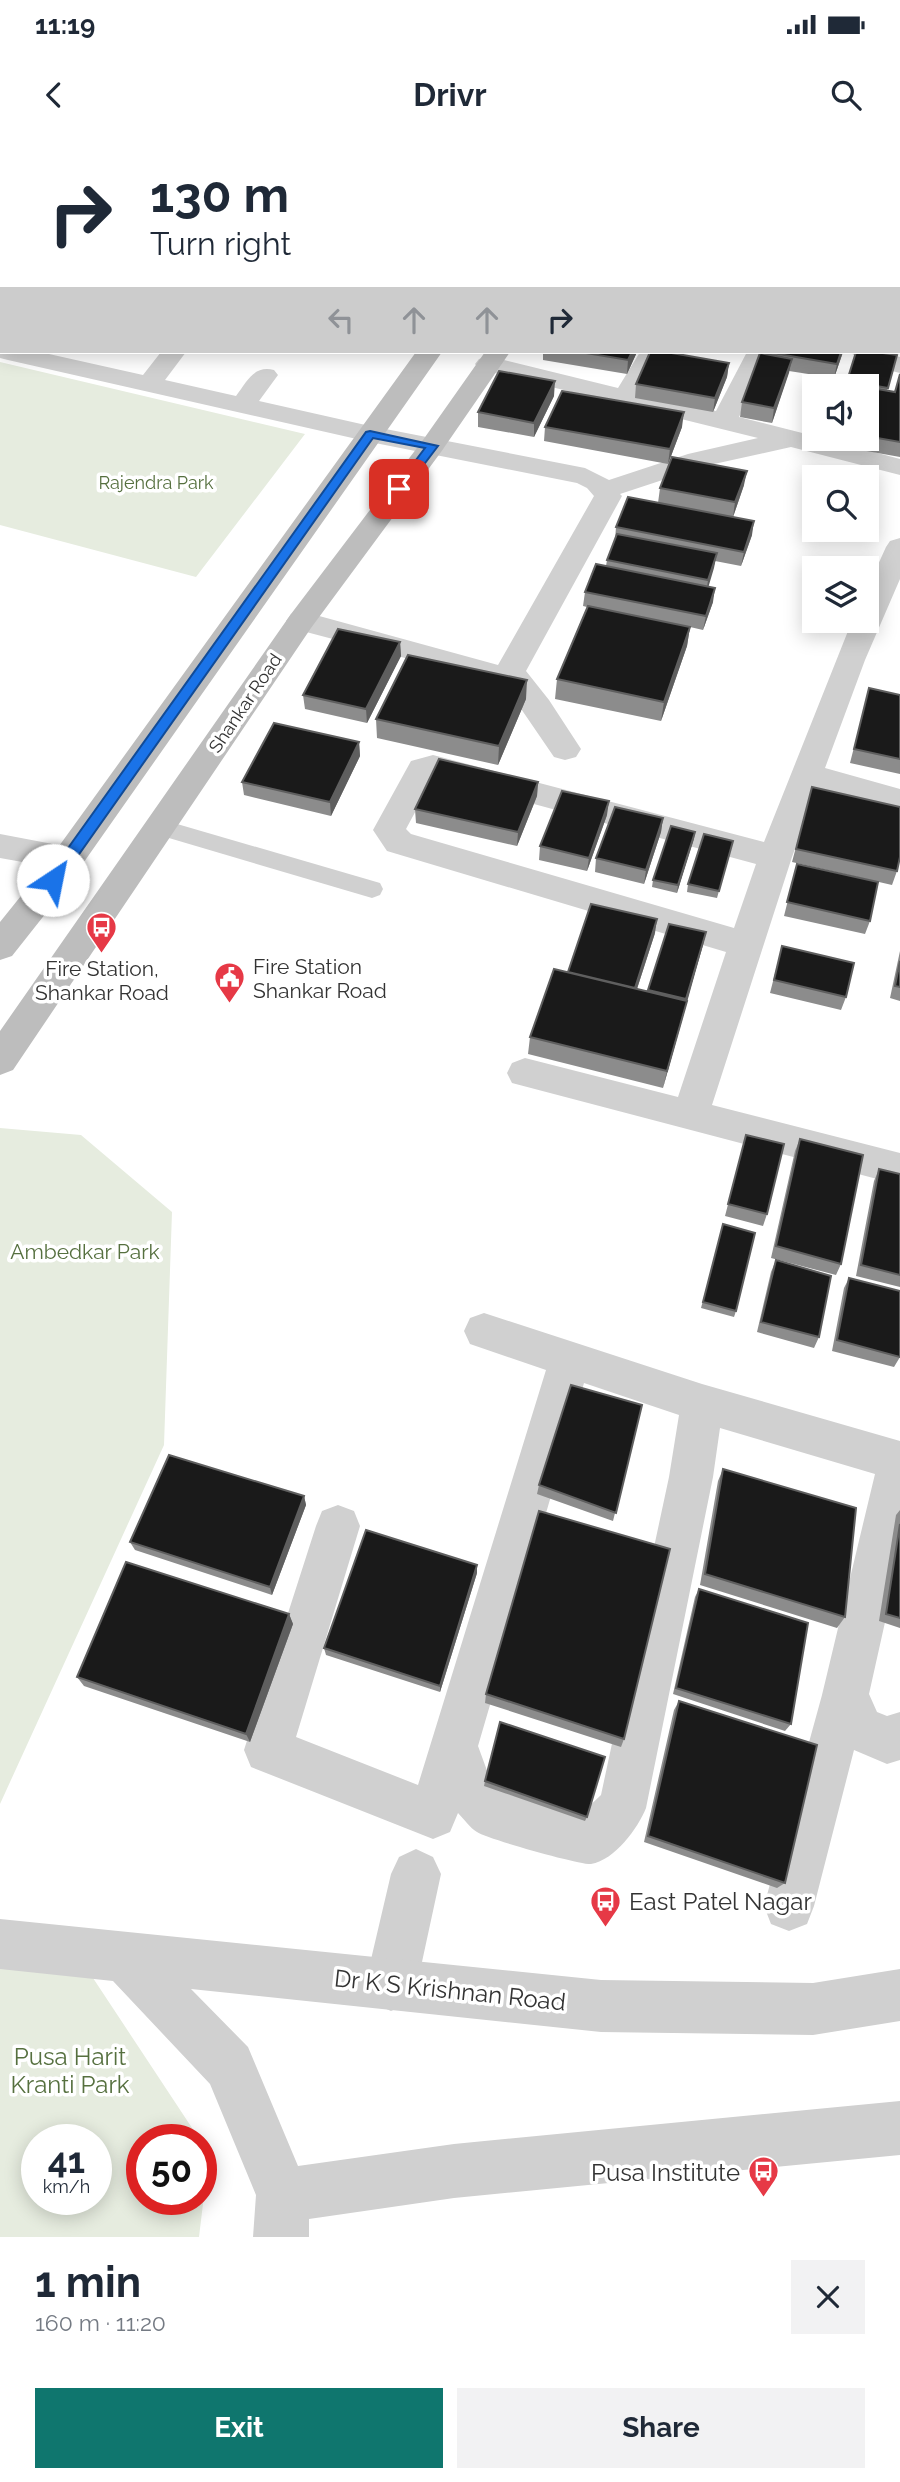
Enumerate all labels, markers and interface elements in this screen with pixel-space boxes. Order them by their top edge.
text: 11:19 [35,10,95,40]
icon: back [35,76,73,114]
text: Drivr [413,76,487,113]
icon: search [827,76,865,114]
text: 130 m [150,166,289,223]
icon: right [35,168,126,259]
text: Turn right [150,225,291,262]
icon: left [322,301,360,339]
icon: ahead [395,301,433,339]
icon: ahead [468,301,506,339]
icon: right [541,301,579,339]
map controls [802,374,879,633]
button: sound [802,374,879,451]
pin [369,459,429,519]
button: search [802,465,879,542]
icon: arrive [380,470,418,508]
park label: Rajendra Park [98,472,214,493]
button: layers [802,556,879,633]
street label: Shankar Road [204,650,286,756]
position arrow [16,843,90,917]
bus stop icon: Fire Station, Shankar Road [85,911,119,955]
place label: Fire Station Shankar Road [253,954,387,1003]
place label: Fire Station, Shankar Road [35,956,169,1005]
public building icon: Fire Station Shankar Road [213,961,247,1005]
park label: Ambedkar Park [10,1239,160,1264]
bus stop icon: East Patel Nagar [589,1884,623,1928]
place label: East Patel Nagar [629,1887,812,1916]
street label: Dr K S Krishnan Road [333,1963,567,2017]
park label: Pusa Harit Kranti Park [10,2042,130,2099]
speed limit sign: 50 [126,2124,217,2215]
text: 41 [48,2140,85,2181]
bus stop icon: Pusa Institute [746,2155,780,2199]
place label: Pusa Institute [591,2158,740,2187]
text: km/h [43,2176,90,2197]
text: 1 min [35,2258,141,2307]
button: close [791,2260,865,2334]
text: 160 m · 11:20 [35,2309,166,2336]
button: Exit [35,2388,443,2468]
button: Share [457,2388,865,2468]

